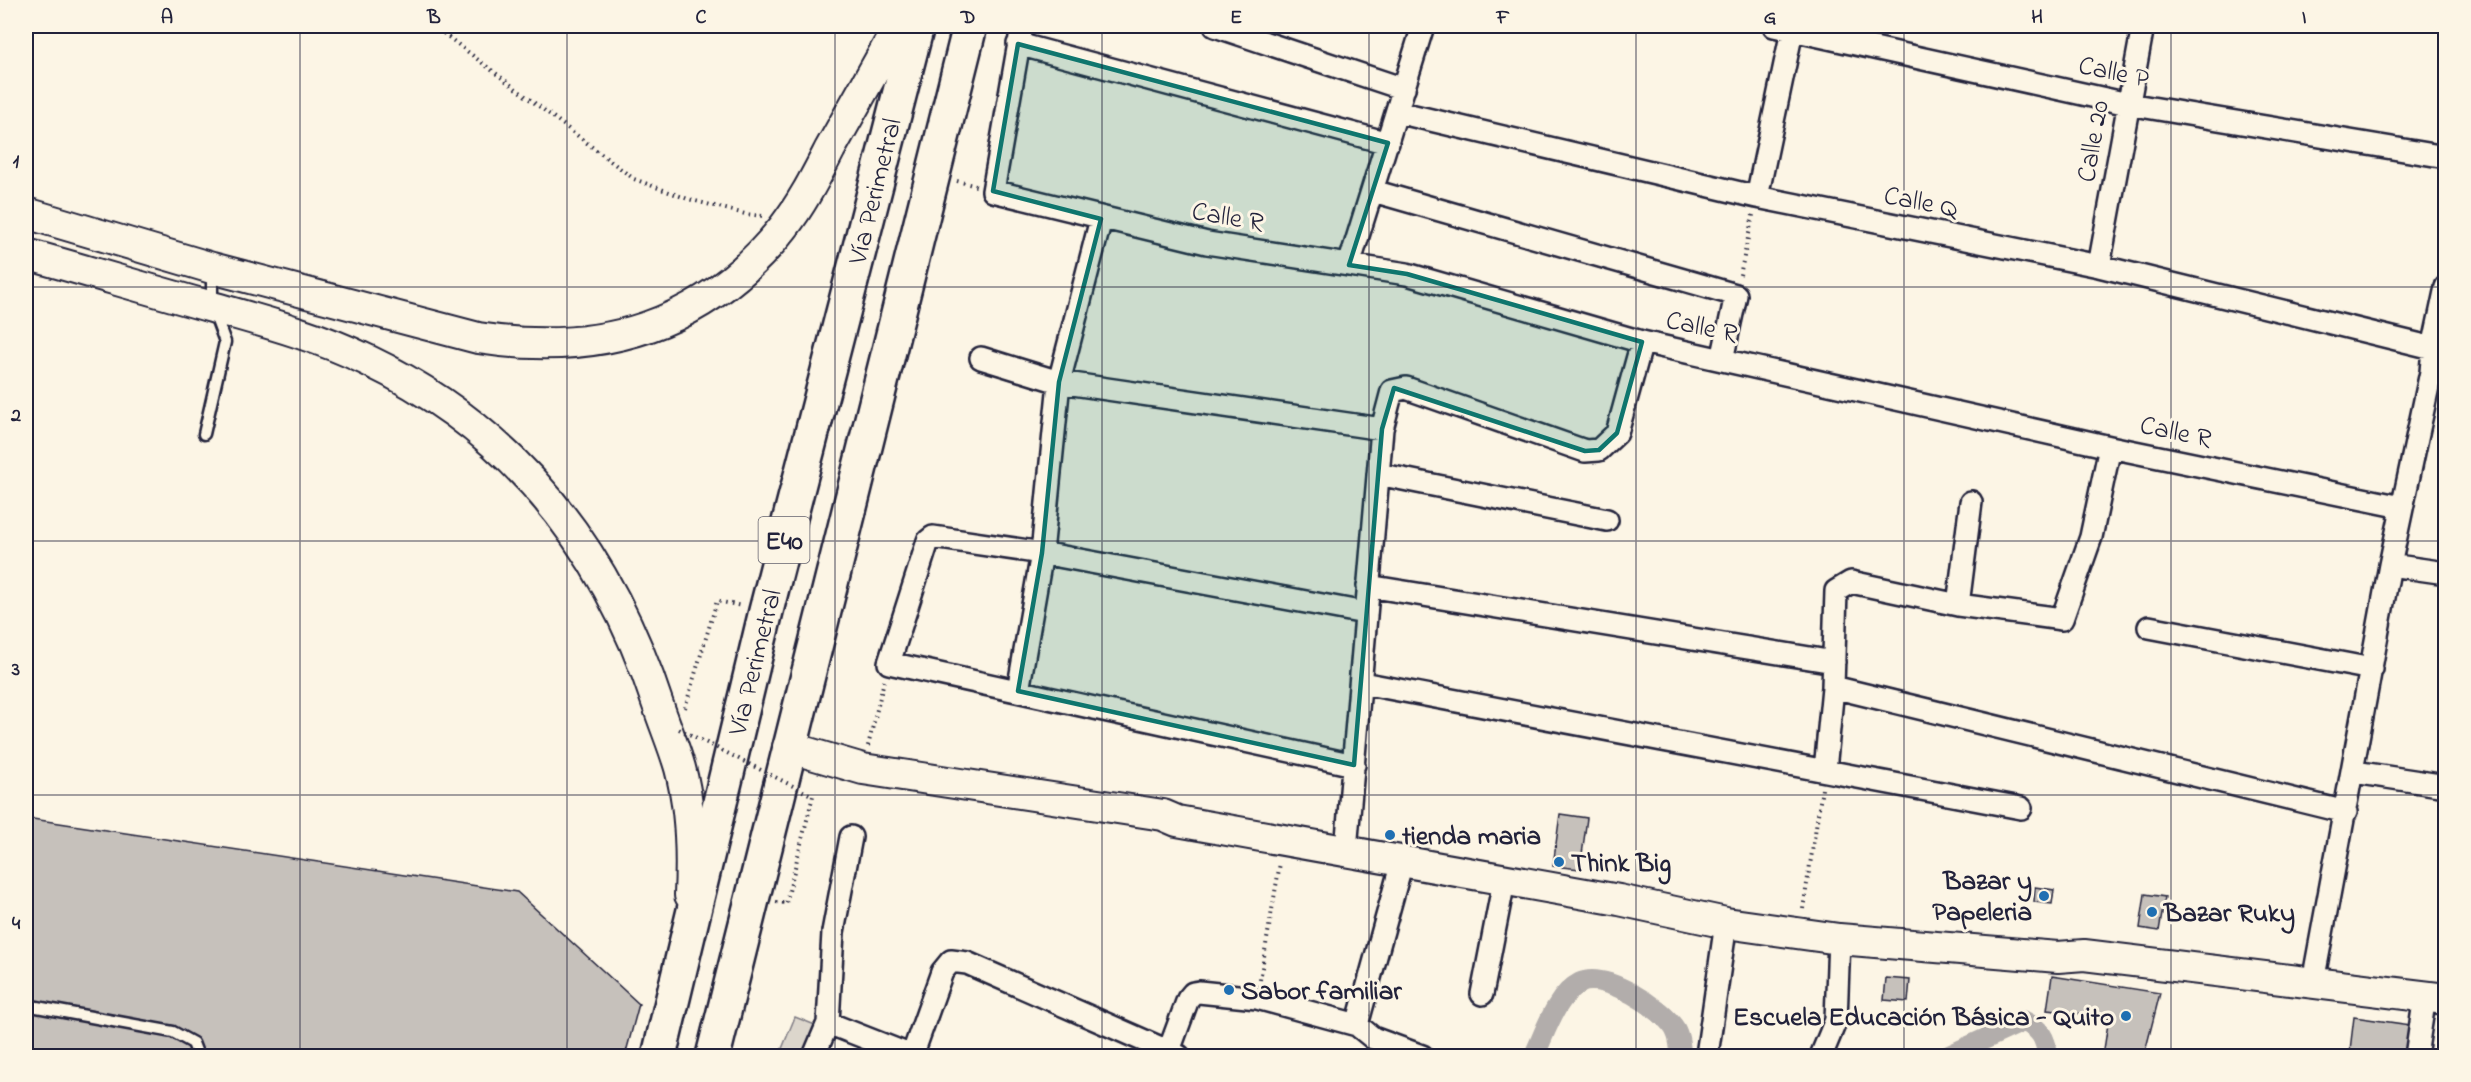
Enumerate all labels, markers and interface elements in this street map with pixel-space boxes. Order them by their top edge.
text: A [161,4,173,33]
text: B [426,4,441,33]
text: C [696,4,707,33]
text: D [960,4,975,33]
text: E [1230,4,1242,33]
text: F [1496,4,1510,33]
text: G [1764,4,1777,33]
text: H [2031,4,2043,33]
text: I [2302,4,2307,33]
street label: Calle P [2075,47,2152,100]
street label: Calle 20 [2068,97,2121,185]
street label: Vía Perimetral [839,115,913,270]
text: 1 [13,148,20,177]
street label: Calle Q [1880,177,1962,230]
street label: Calle R [1189,193,1267,244]
street label: Calle R [1662,302,1741,355]
text: 2 [10,402,21,431]
street label: Calle R [2136,407,2215,460]
road number: E40 [758,517,810,563]
street label: Vía Perimetral [719,586,793,741]
text: 3 [11,656,20,685]
place label: tienda maria [1401,818,1541,857]
marker: tienda maria [1383,828,1397,842]
place label: Think Big [1571,845,1671,885]
marker: Think Big [1552,855,1566,869]
place label: Bazar y Papeleria [1932,863,2032,933]
marker: Bazar y Papeleria [2037,889,2051,903]
place label: Bazar Ruky [2162,895,2295,934]
marker: Bazar Ruky [2145,905,2159,919]
text: 4 [12,910,21,939]
place label: Sabor familiar [1241,973,1402,1012]
marker: Sabor familiar [1222,983,1236,997]
place label: Escuela Educación Básica - Quito [1733,999,2114,1038]
marker: Escuela Educación Básica - Quito [2119,1009,2133,1023]

